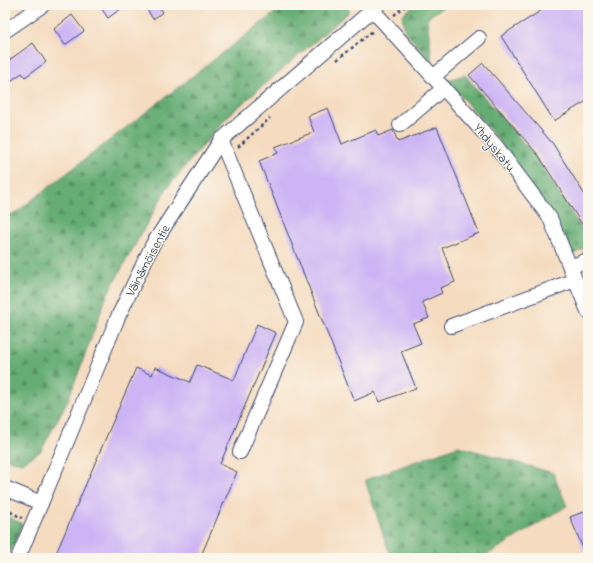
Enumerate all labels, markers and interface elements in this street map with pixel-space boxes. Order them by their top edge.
street label: Yhdyskatu [467,120,519,177]
street label: Väinämöisentie [121,221,175,301]

